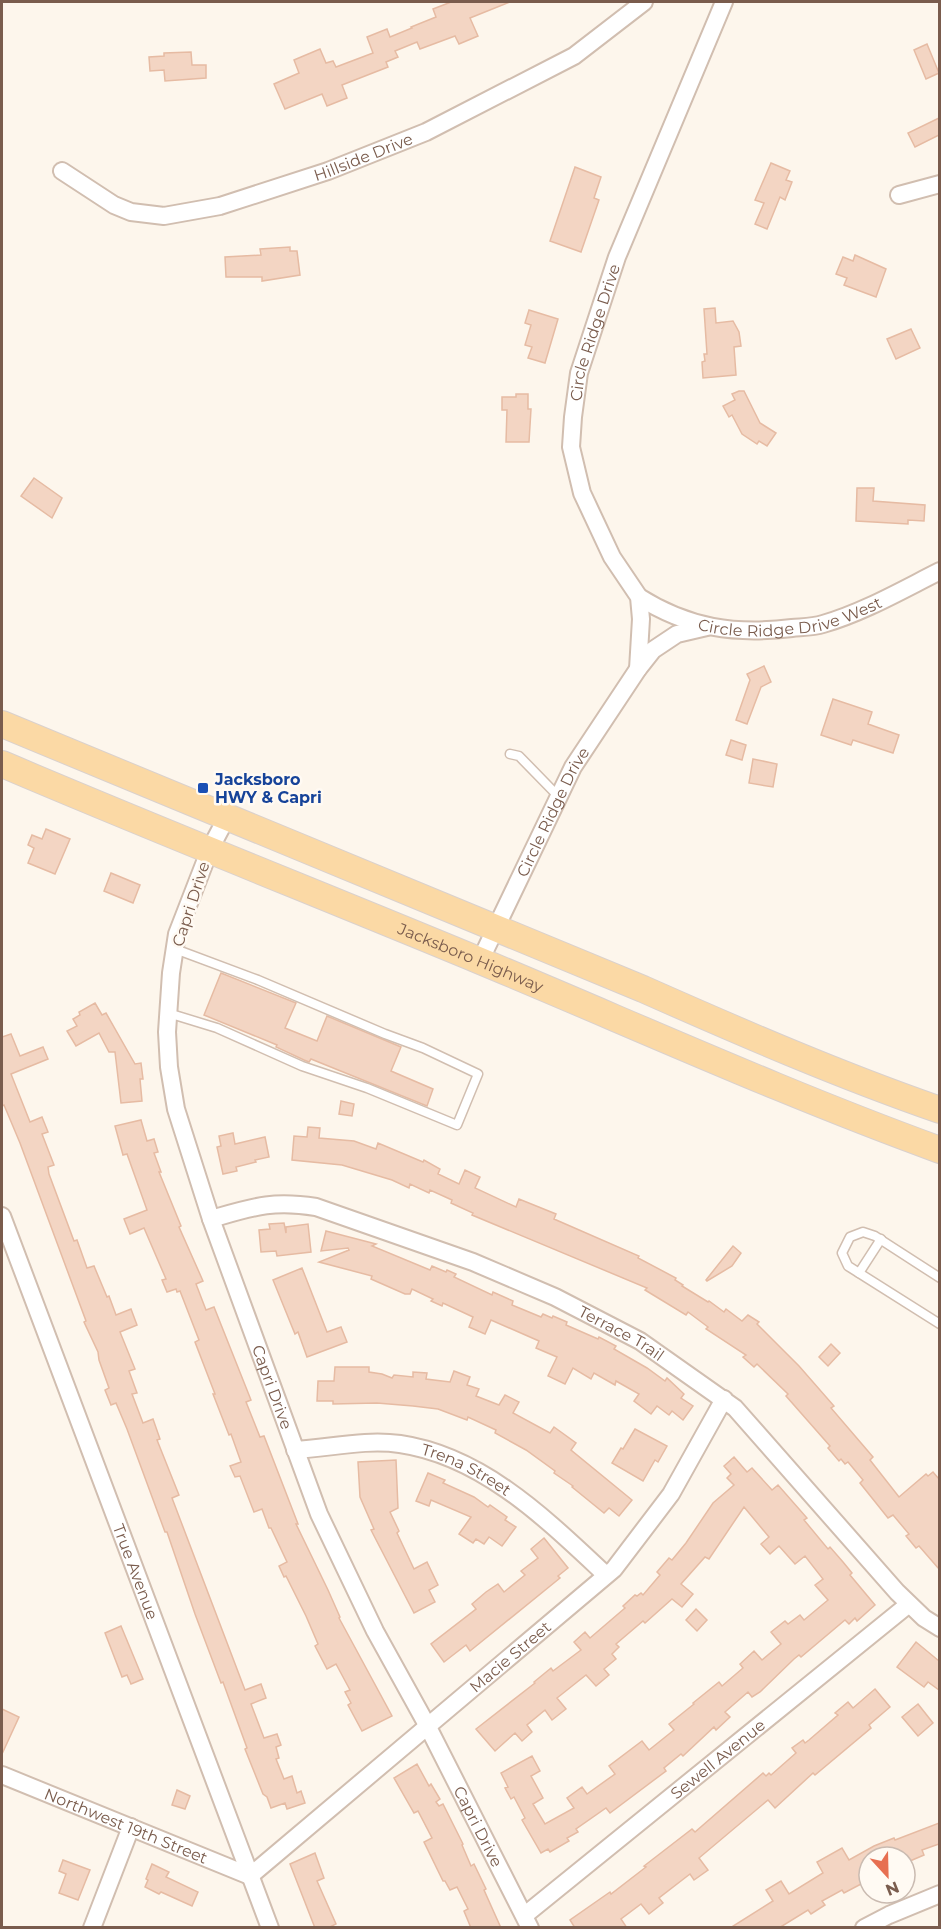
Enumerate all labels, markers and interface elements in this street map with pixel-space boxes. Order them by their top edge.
street label: Hillside Drive [311,129,415,185]
street label: Circle Ridge Drive [566,261,624,402]
street label: Circle Ridge Drive West [696,592,885,640]
street label: Circle Ridge Drive [512,743,593,880]
place label: Jacksboro HWY & Capri [214,770,322,807]
marker: Jacksboro HWY & Capri [196,781,210,795]
street label: Capri Drive [168,859,214,949]
street label: Jacksboro Highway [394,918,546,996]
street label: Terrace Trail [576,1301,668,1365]
street label: Capri Drive [248,1342,297,1432]
street label: Trena Street [420,1439,515,1500]
street label: True Avenue [109,1521,162,1622]
street label: Macie Street [466,1617,555,1696]
street label: Sewell Avenue [667,1715,769,1803]
street label: Capri Drive [450,1783,507,1870]
street label: Northwest 19th Street [42,1784,211,1867]
north arrow [857,1845,917,1905]
text: N [883,1877,902,1900]

